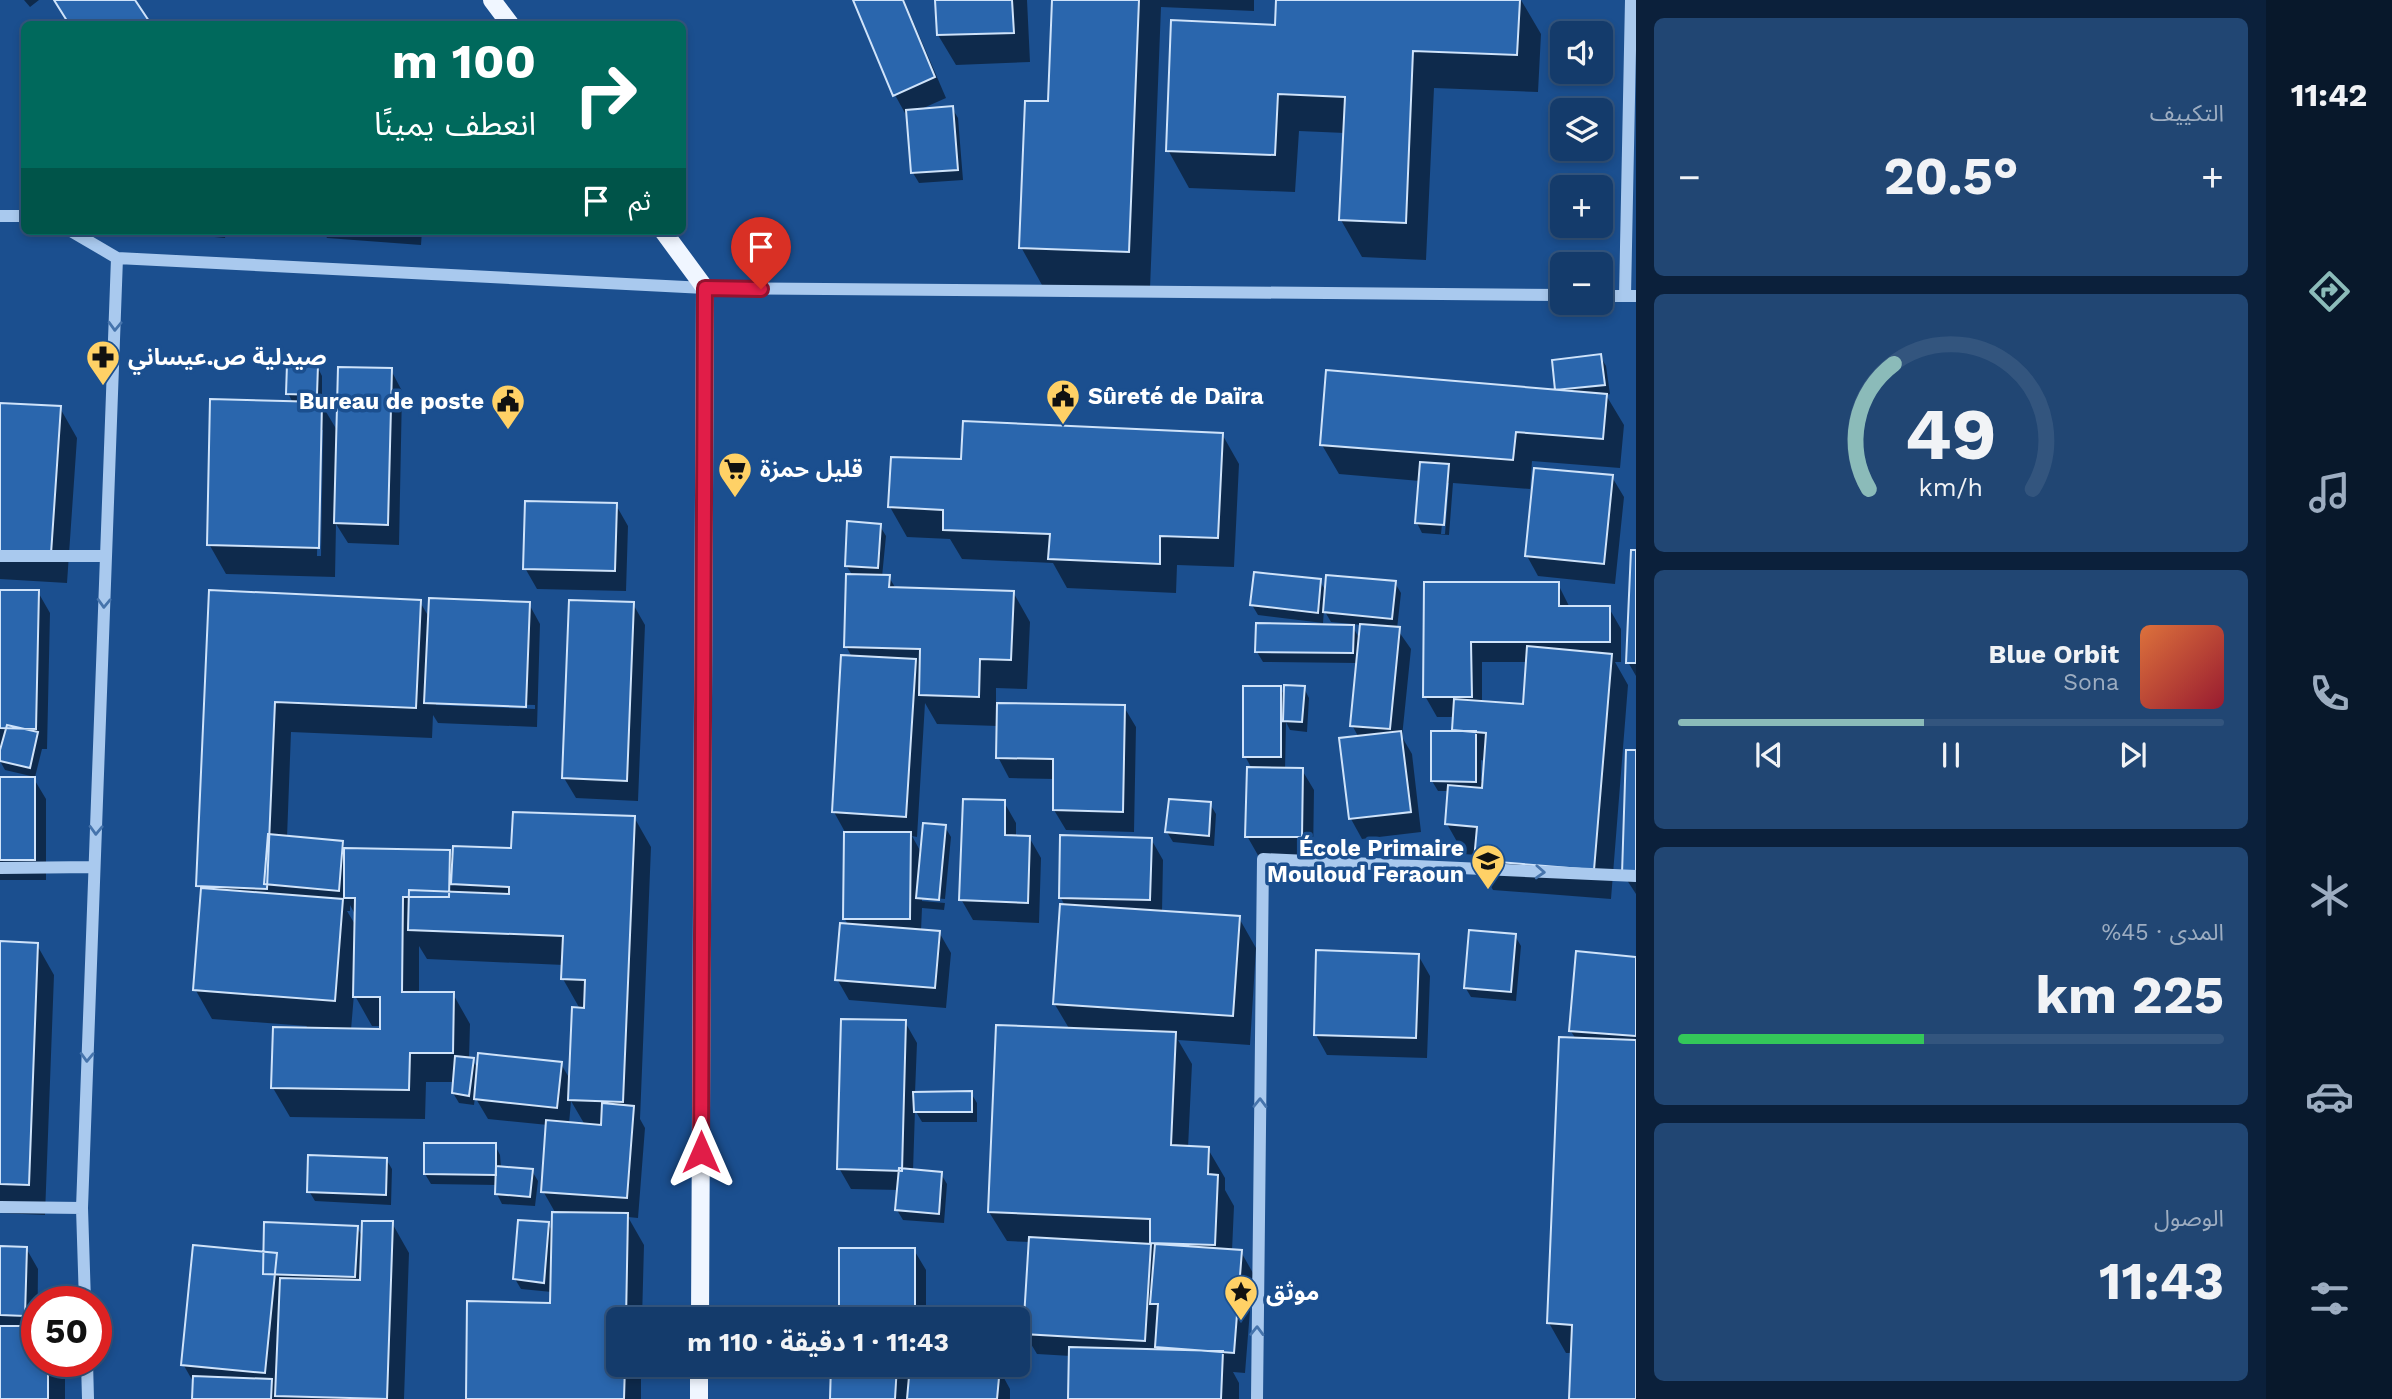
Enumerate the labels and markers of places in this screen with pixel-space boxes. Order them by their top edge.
pin [731,217,791,289]
pharmacy icon: صيدلية ص.عيساني [84,338,122,387]
place label: صيدلية ص.عيساني [128,344,327,375]
public building icon: Sûreté de Daïra [1044,377,1082,426]
public building icon: Bureau de poste [489,382,527,431]
place label: Sûreté de Daïra [1088,383,1264,410]
place label: Bureau de poste [299,388,484,415]
supermarket icon: قليل حمزة [716,450,754,499]
place label: قليل حمزة [760,456,863,483]
place label: École Primaire Mouloud Feraoun [1267,835,1464,888]
school or university icon: École Primaire Mouloud Feraoun [1469,842,1507,891]
place icon: موثق [1222,1273,1260,1322]
place label: موثق [1266,1279,1319,1307]

